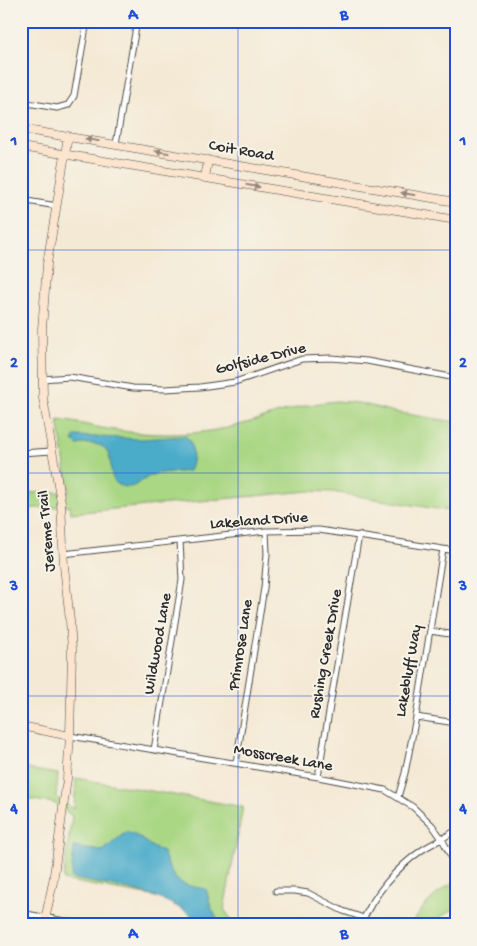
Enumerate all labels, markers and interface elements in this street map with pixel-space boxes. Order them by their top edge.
text: A [127,7,139,26]
text: B [339,7,349,26]
text: 1 [10,133,17,152]
text: 1 [459,133,466,152]
one-way arrow [84,136,100,144]
street label: Coit Road [207,137,277,167]
one-way arrow [154,148,170,156]
one-way arrow [246,182,262,190]
one-way arrow [399,189,415,197]
street label: Golfside Drive [214,339,309,380]
text: 2 [10,355,18,374]
text: 2 [459,355,467,374]
street label: Jereme Trail [35,489,61,573]
street label: Lakeland Drive [209,509,309,535]
text: 3 [9,578,18,597]
text: 3 [458,578,467,597]
street label: Rushing Creek Drive [306,587,348,720]
street label: Wildwood Lane [141,591,177,696]
street label: Primrose Lane [225,597,259,693]
street label: Lakebluff Way [393,623,427,719]
street label: Mosscreek Lane [232,741,335,777]
text: 4 [9,801,18,820]
text: 4 [458,801,467,820]
text: A [127,926,139,945]
text: B [339,926,349,945]

